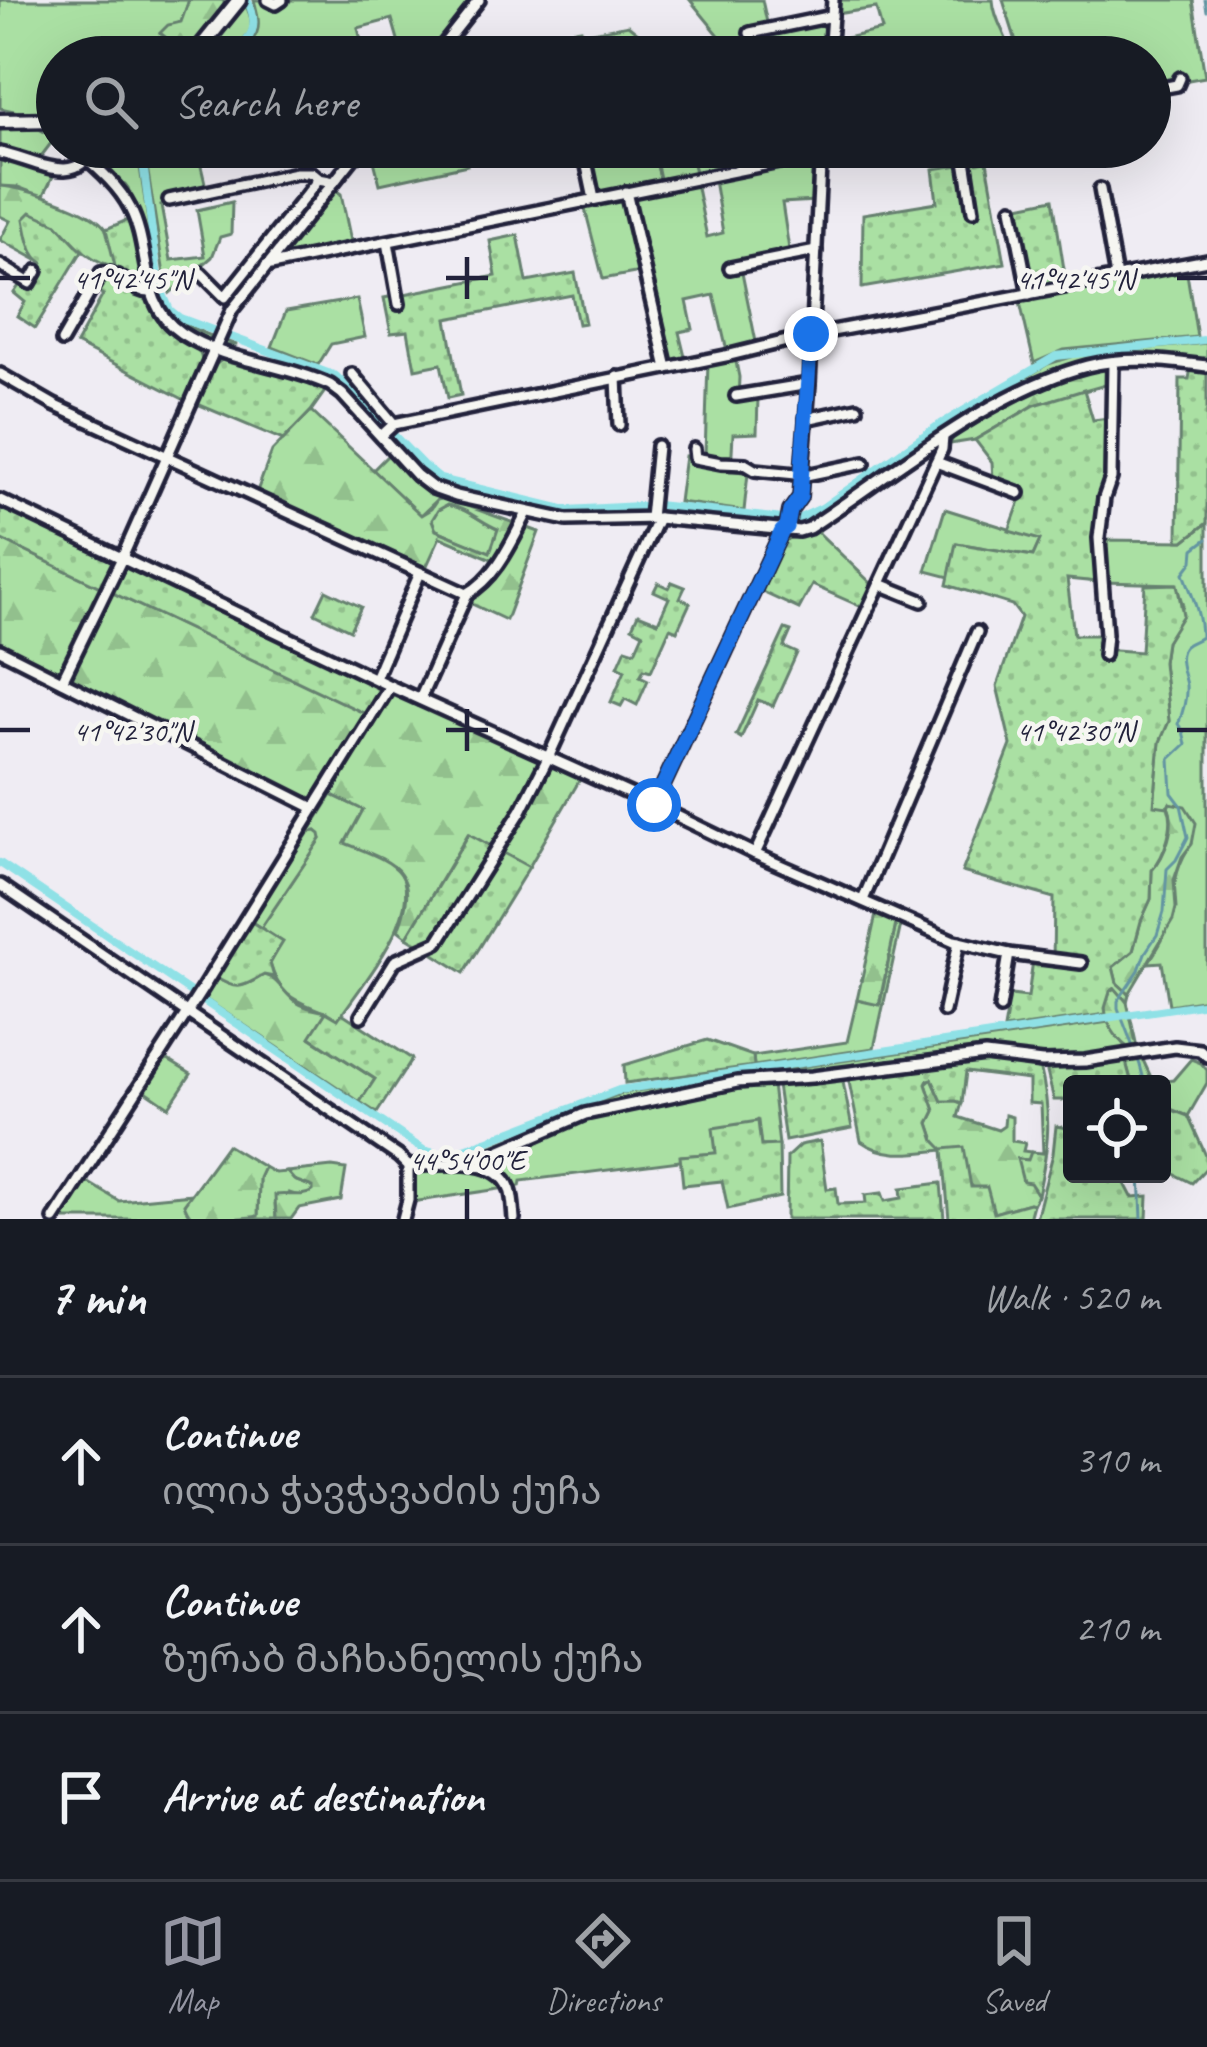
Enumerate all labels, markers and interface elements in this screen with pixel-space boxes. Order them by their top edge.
search box [36,36,1171,168]
icon: search [78,69,144,135]
text: Search here [174,74,357,131]
text: 41°42'45"N [73,260,196,298]
text: 41°42'45"N [1016,260,1139,298]
route end [784,307,838,361]
text: 41°42'30"N [73,712,196,750]
text: 41°42'30"N [1016,712,1139,750]
route start [627,778,681,832]
map controls [1063,1075,1171,1183]
button: locate [1063,1075,1171,1183]
text: 44°54'00"E [409,1141,529,1179]
text: 7 min [48,1265,146,1329]
text: Walk · 520 m [983,1273,1159,1322]
text: Continue [162,1405,296,1462]
icon: ahead [48,1428,114,1494]
text: 310 m [1075,1436,1159,1485]
text: ილია ჭავჭავაძის ქუჩა [162,1467,602,1516]
text: Continue [162,1573,296,1630]
icon: ahead [48,1596,114,1662]
text: 210 m [1075,1604,1159,1653]
text: ზურაბ მაჩხანელის ქუჩა [162,1635,643,1684]
icon: arrive [48,1764,114,1830]
text: Arrive at destination [162,1768,484,1825]
tab: Map [160,1908,226,2022]
tab: Directions [546,1908,661,2022]
tab: Saved [981,1908,1047,2022]

